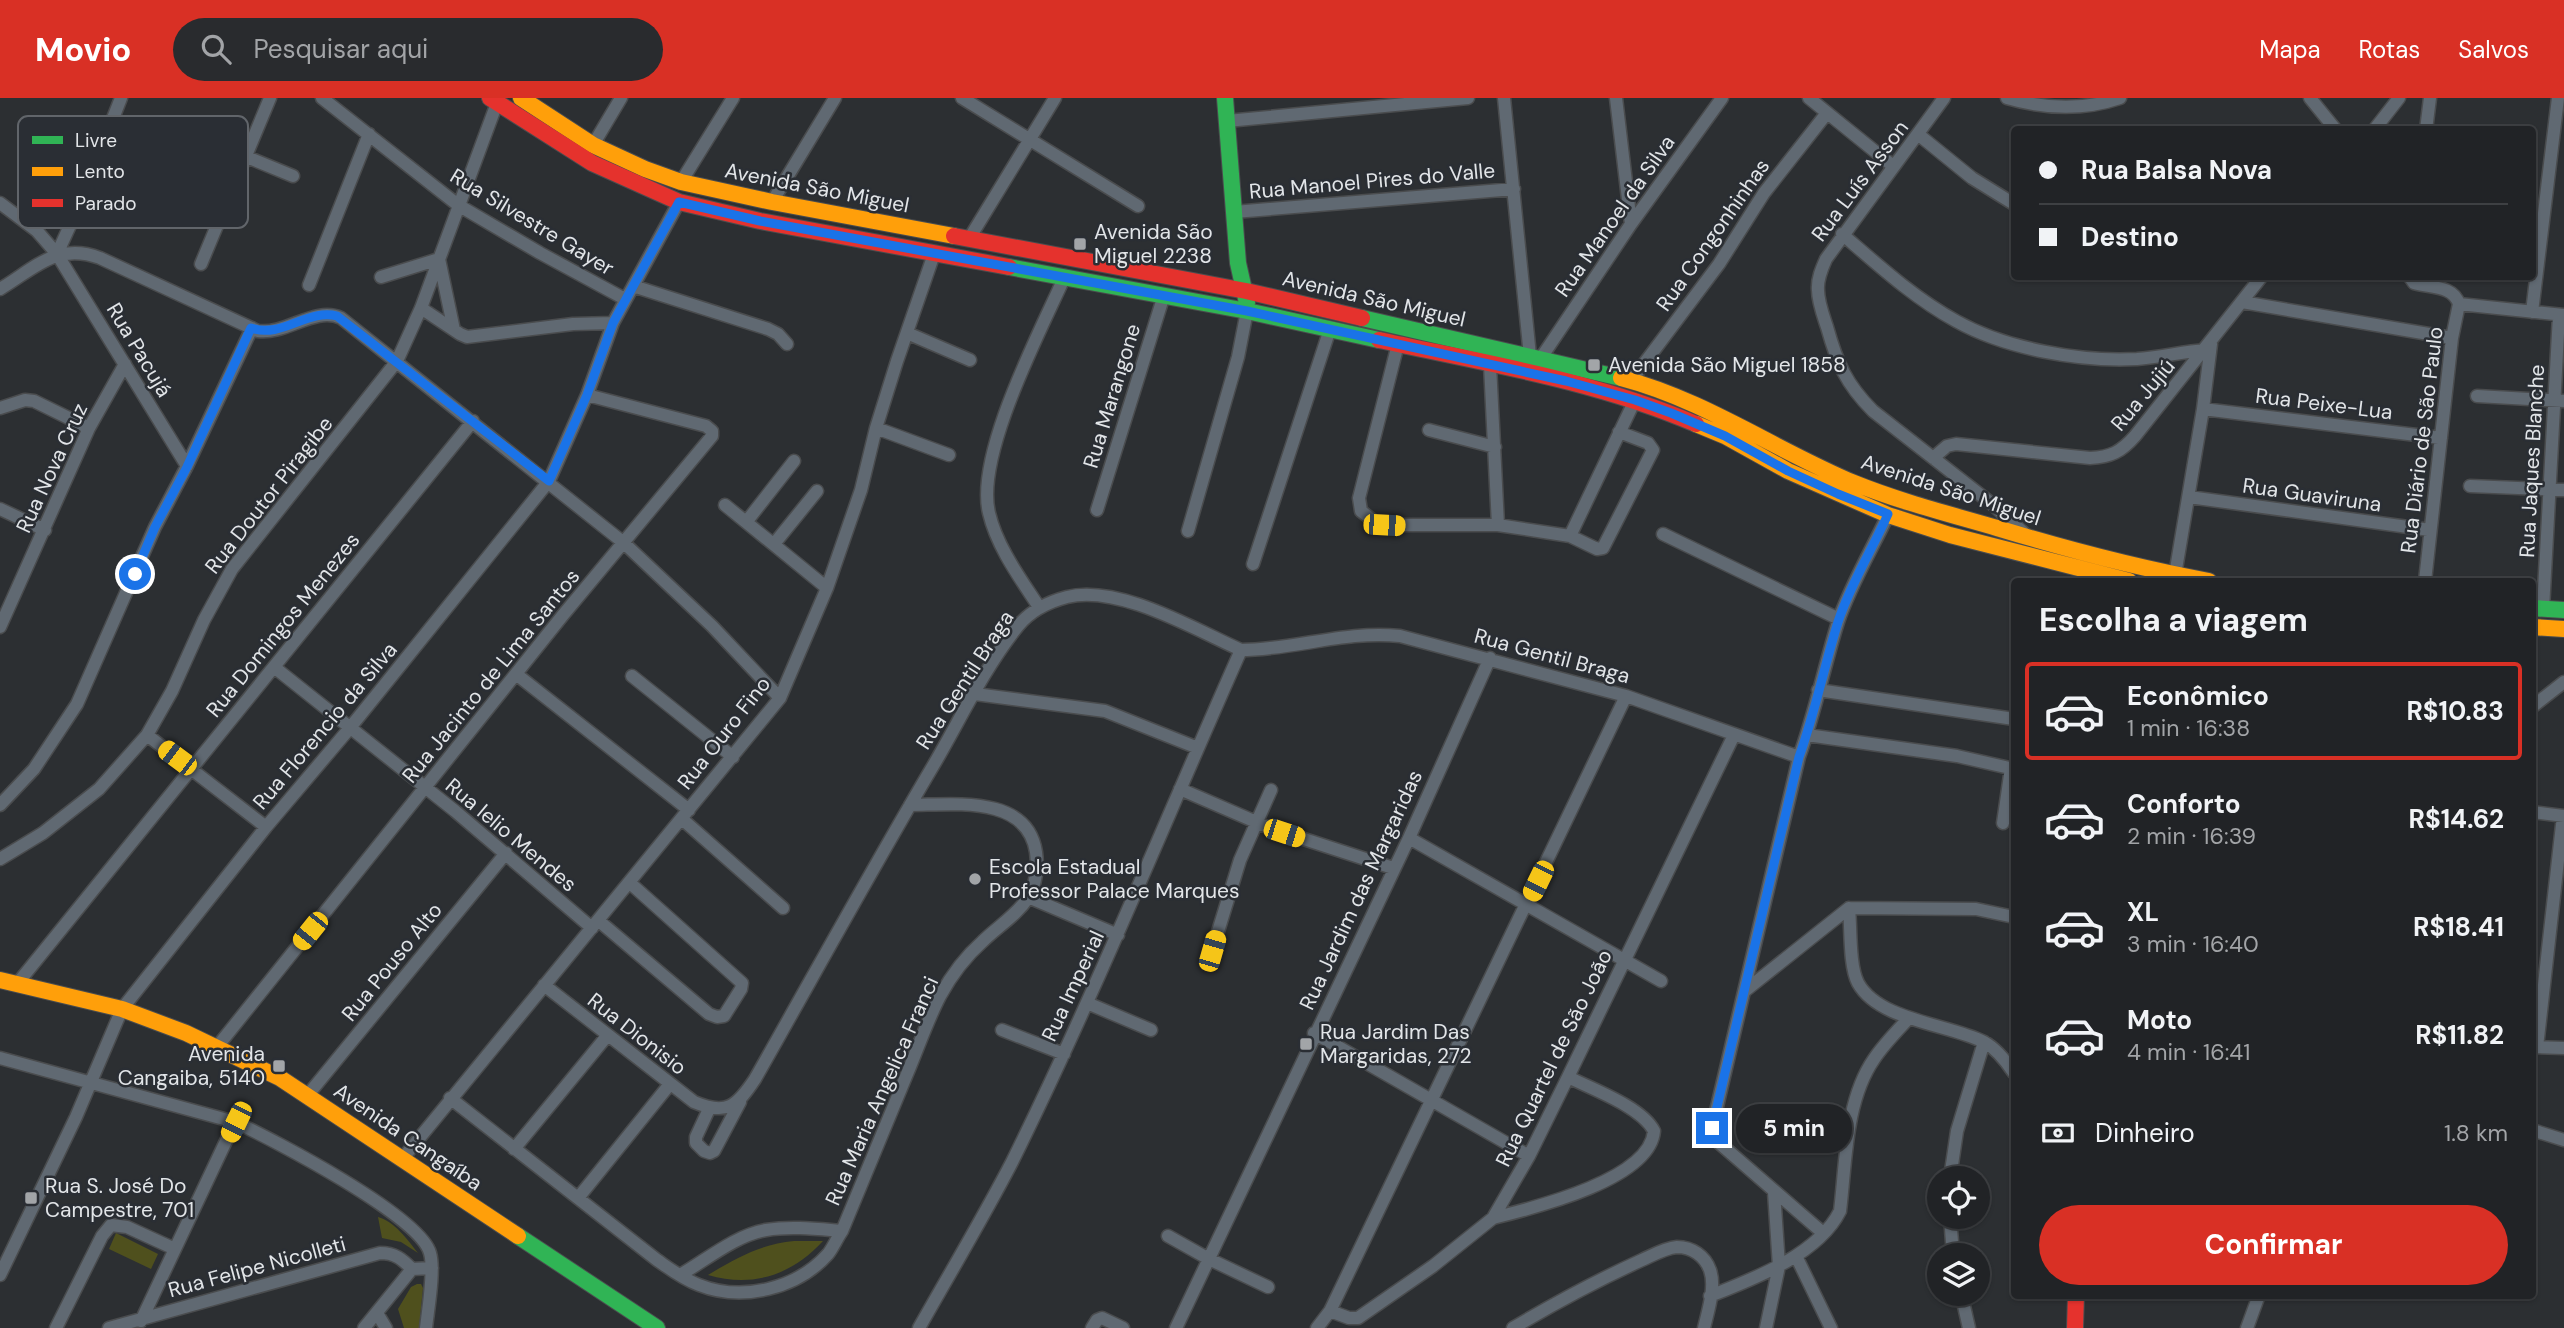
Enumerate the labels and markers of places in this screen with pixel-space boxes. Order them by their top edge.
place label: Avenida São Miguel 2238 [1094,218,1213,270]
marker: Avenida São Miguel 2238 [1072,236,1088,252]
place label: Avenida São Miguel 1858 [1608,351,1846,379]
marker: Avenida São Miguel 1858 [1586,357,1602,373]
place label: Escola Estadual Professor Palace Marques [989,853,1239,905]
marker: Escola Estadual Professor Palace Marques [967,871,983,887]
place label: Rua Jardim Das Margaridas, 272 [1320,1018,1472,1070]
marker: Rua Jardim Das Margaridas, 272 [1298,1036,1314,1052]
place label: Avenida Cangaiba, 5140 [118,1040,265,1092]
marker: Avenida Cangaiba, 5140 [271,1058,287,1074]
place label: Rua S. José Do Campestre, 701 [45,1172,194,1224]
marker: Rua S. José Do Campestre, 701 [23,1190,39,1206]

